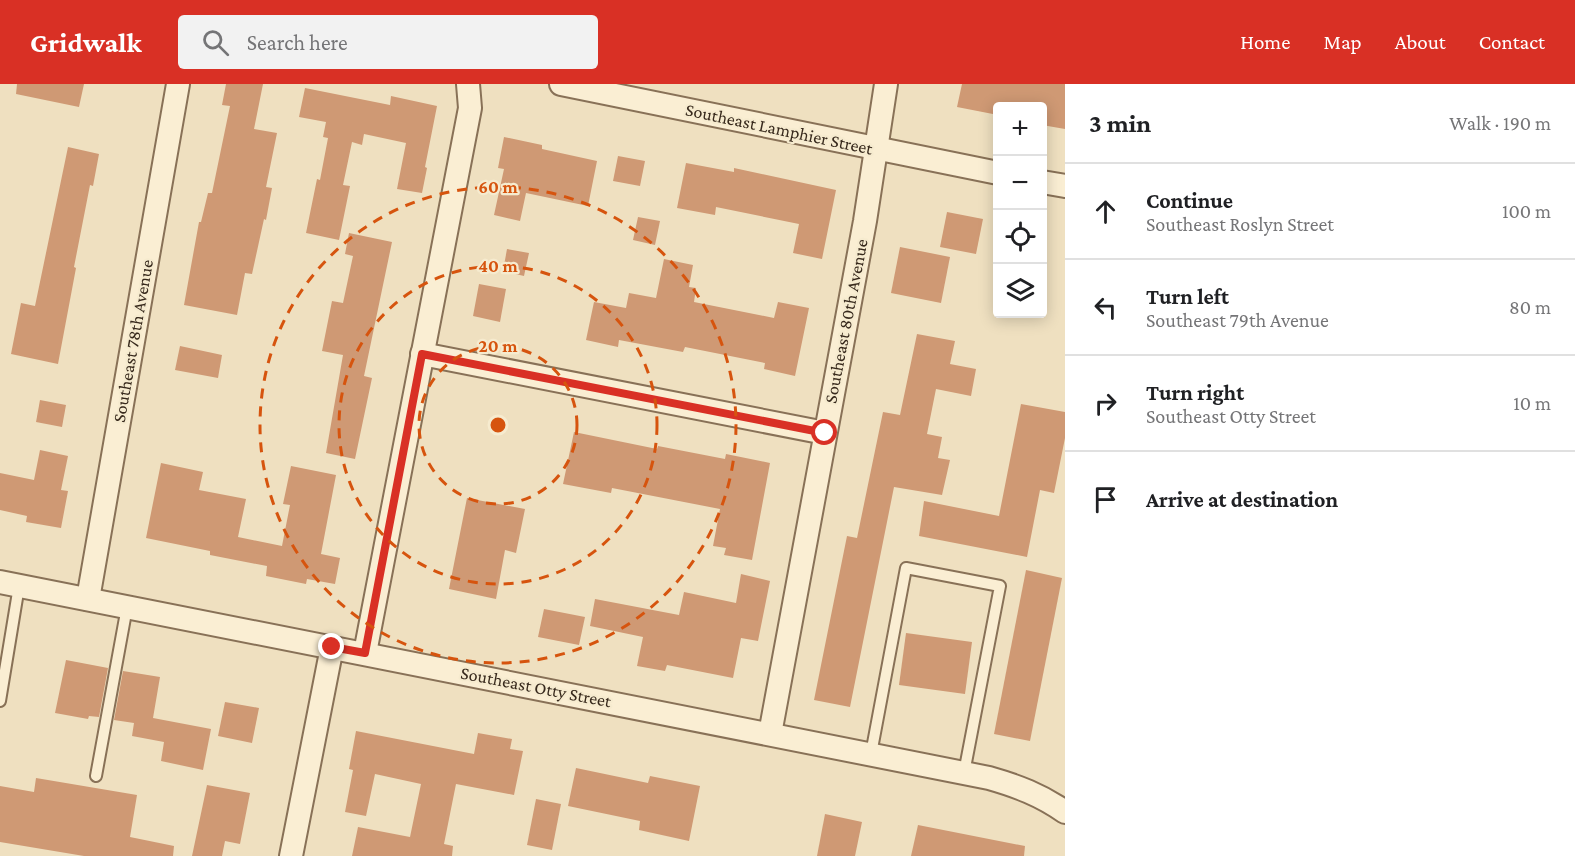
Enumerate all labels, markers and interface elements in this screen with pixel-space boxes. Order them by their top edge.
search box [178,15,598,69]
icon: search [199,26,232,59]
text: Gridwalk [30,27,142,58]
text: Search here [247,30,348,55]
text: Home [1240,30,1290,54]
text: Map [1323,30,1362,54]
text: About [1395,30,1446,54]
text: Contact [1479,30,1545,54]
street label: Southeast Lamphier Street [684,99,875,159]
map controls [993,102,1047,318]
button: + [993,102,1047,156]
text: 3 min [1089,109,1151,138]
text: Walk · 190 m [1449,112,1551,134]
button: − [993,156,1047,210]
text: 60 m [478,177,518,197]
text: Continue [1146,188,1233,213]
icon: ahead [1089,195,1122,228]
text: 100 m [1502,200,1551,222]
button: locate [993,210,1047,264]
text: Southeast Roslyn Street [1146,213,1334,235]
street label: Southeast 80th Avenue [820,237,872,405]
text: 40 m [478,256,518,276]
street label: Southeast 78th Avenue [109,258,157,424]
button: layers [993,264,1047,318]
text: Turn left [1146,284,1229,309]
icon: left [1089,291,1122,324]
text: 80 m [1509,296,1551,318]
text: Southeast 79th Avenue [1146,309,1329,331]
text: 20 m [479,336,518,356]
text: Turn right [1146,380,1244,405]
icon: right [1089,387,1122,420]
text: 10 m [1513,392,1551,414]
text: Southeast Otty Street [1146,405,1316,427]
centre of rings [488,415,508,435]
route start [811,419,837,445]
icon: arrive [1089,483,1122,516]
text: Arrive at destination [1146,487,1338,512]
route end [318,633,344,659]
street label: Southeast Otty Street [459,663,614,712]

